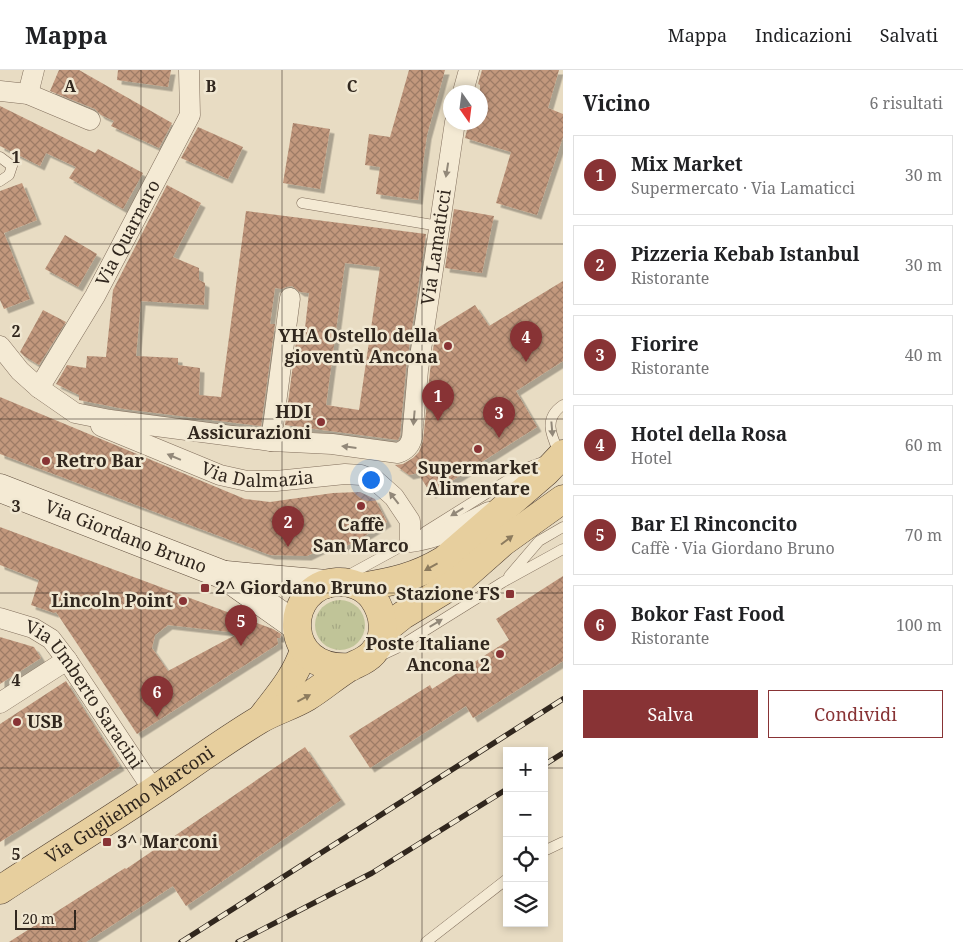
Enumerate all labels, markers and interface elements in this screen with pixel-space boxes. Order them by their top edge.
text: Mappa [25,18,108,51]
text: Mappa [668,23,727,47]
text: Indicazioni [755,23,852,47]
text: Salvati [880,23,938,47]
text: A [64,75,77,97]
text: B [206,75,217,97]
text: C [347,75,358,97]
north arrow [443,85,488,130]
text: Vicino [583,89,650,117]
text: 6 risultati [870,92,943,114]
text: 1 [11,146,21,168]
text: Mix Market [631,151,743,177]
one-way arrow [443,163,451,179]
text: 1 [595,164,605,186]
text: 30 m [905,164,942,186]
street label: Via Quarnaro [89,175,165,290]
text: Supermercato · Via Lamaticci [631,177,855,199]
street label: Via Lamaticci [415,187,456,307]
text: Pizzeria Kebab Istanbul [631,241,859,267]
text: 2 [595,254,605,276]
text: 30 m [905,254,942,276]
text: Ristorante [631,267,709,289]
text: 2 [11,320,21,342]
pin: 4 [510,321,542,362]
place label: YHA Ostello della gioventù Ancona [278,323,438,368]
text: Fiorire [631,331,699,357]
marker: YHA Ostello della gioventù Ancona [442,340,454,352]
text: 3 [595,344,605,366]
text: 40 m [905,344,942,366]
text: Ristorante [631,357,709,379]
pin: 1 [422,380,454,421]
pin: 3 [483,397,515,438]
place label: HDI Assicurazioni [187,399,312,444]
one-way arrow [410,410,418,426]
marker: HDI Assicurazioni [315,416,327,428]
one-way arrow [548,421,556,437]
text: Hotel della Rosa [631,421,787,447]
text: 4 [595,434,605,456]
text: 60 m [905,434,942,456]
one-way arrow [341,443,357,451]
marker: Supermarket Alimentare [472,443,484,455]
text: Hotel [631,447,672,469]
place label: Retro Bar [56,448,144,472]
one-way arrow [167,452,181,460]
marker: Retro Bar [40,455,52,467]
place label: Supermarket Alimentare [418,455,538,500]
street label: Via Dalmazia [198,456,314,492]
your location [358,467,384,493]
one-way arrow [389,491,399,505]
street label: Via Giordano Bruno [42,494,211,578]
text: 3 [11,495,21,517]
marker: Caffè San Marco [355,500,367,512]
pin: 2 [272,506,304,547]
one-way arrow [450,507,463,517]
text: Bar El Rinconcito [631,511,797,537]
place label: Caffè San Marco [313,512,409,557]
text: 5 [595,524,605,546]
text: 70 m [905,524,942,546]
one-way arrow [500,534,513,545]
text: Caffè · Via Giordano Bruno [631,537,835,559]
one-way arrow [424,563,438,572]
place label: 2^ Giordano Bruno [215,575,387,599]
place label: Stazione FS [396,581,500,605]
marker: 2^ Giordano Bruno [199,582,211,594]
place label: Lincoln Point [51,588,173,612]
marker: Stazione FS [504,588,516,600]
marker: Lincoln Point [177,595,189,607]
text: Bokor Fast Food [631,601,785,627]
pin: 5 [225,605,257,646]
street label: Via Umberto Saracini [23,613,149,774]
text: 6 [595,614,605,636]
text: 100 m [896,614,942,636]
one-way arrow [430,619,443,628]
text: Ristorante [631,627,709,649]
place label: Poste Italiane Ancona 2 [365,631,490,676]
marker: Poste Italiane Ancona 2 [494,648,506,660]
text: 4 [11,669,21,691]
pin: 6 [141,676,173,717]
button: Salva [583,690,758,738]
button: Condividi [768,690,943,738]
one-way arrow [297,694,311,703]
place label: USB [27,709,63,733]
marker: USB [11,716,23,728]
street label: Via Guglielmo Marconi [40,740,218,869]
map controls [503,747,548,927]
button: + [503,747,548,792]
button: − [503,792,548,837]
place label: 3^ Marconi [117,829,219,853]
marker: 3^ Marconi [101,836,113,848]
button: locate [503,837,548,882]
text: 5 [11,843,21,865]
button: layers [503,882,548,927]
scale bar [15,907,76,930]
text: 20 m [22,909,55,928]

